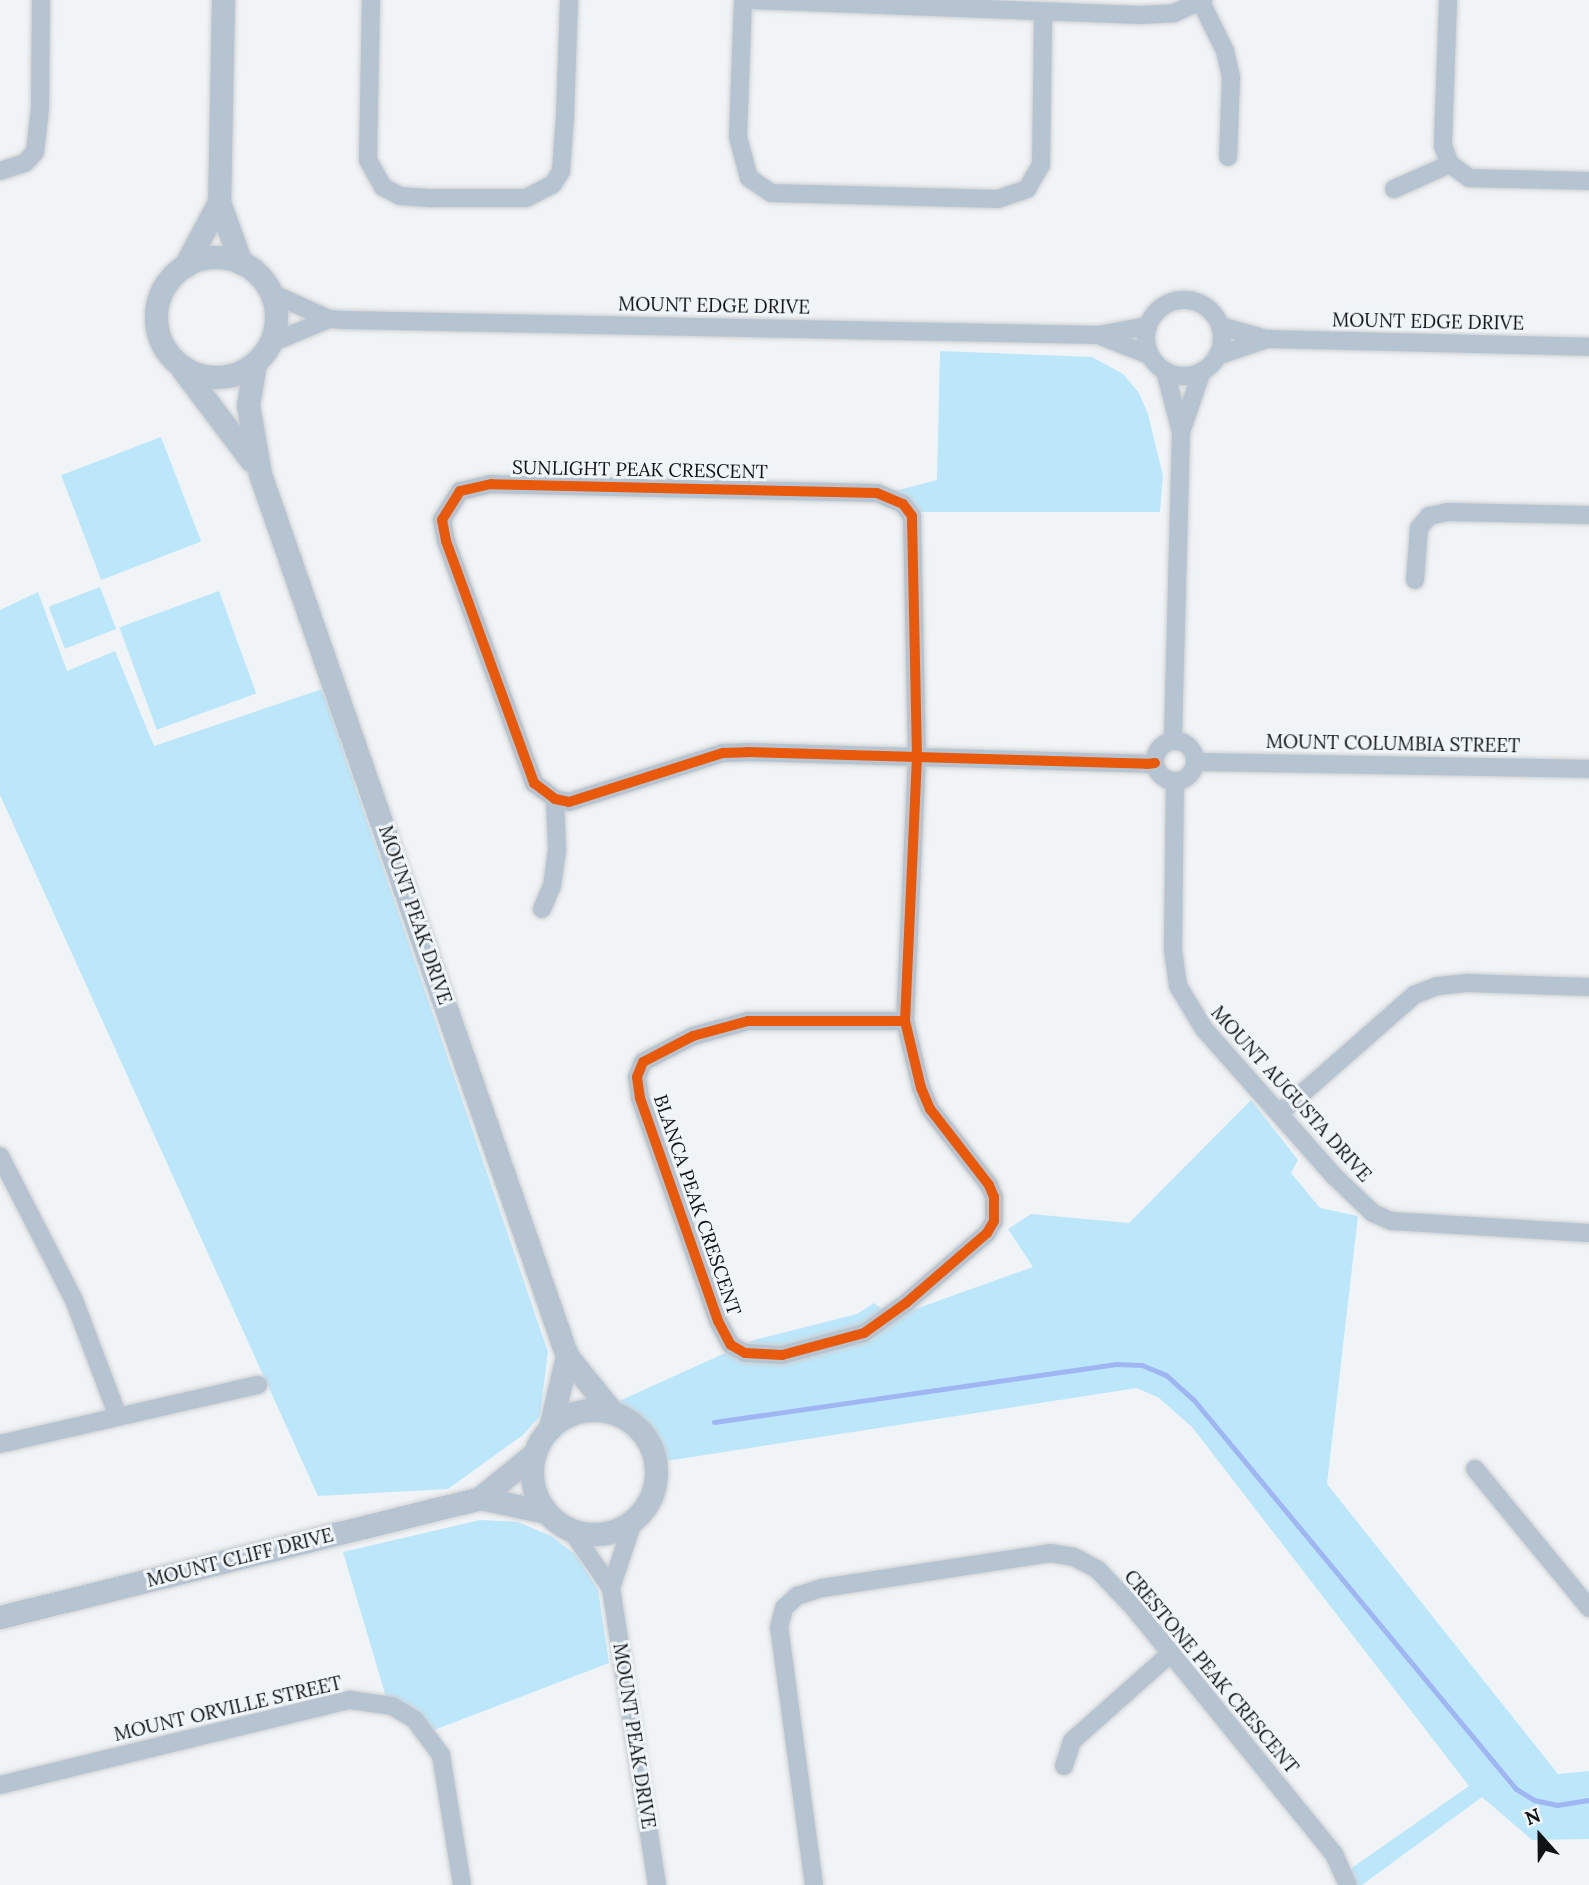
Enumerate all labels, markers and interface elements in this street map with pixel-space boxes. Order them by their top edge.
street label: MOUNT EDGE DRIVE [618,293,810,319]
street label: MOUNT EDGE DRIVE [1332,309,1524,335]
street label: SUNLIGHT PEAK CRESCENT [512,456,768,484]
street label: MOUNT COLUMBIA STREET [1266,730,1520,758]
street label: MOUNT PEAK DRIVE [374,822,456,1008]
street label: MOUNT AUGUSTA DRIVE [1206,1001,1376,1187]
street label: BLANCA PEAK CRESCENT [648,1092,746,1318]
street label: MOUNT CLIFF DRIVE [144,1524,336,1592]
street label: CRESTONE PEAK CRESCENT [1119,1566,1303,1778]
street label: MOUNT PEAK DRIVE [608,1641,660,1831]
street label: MOUNT ORVILLE STREET [112,1672,344,1746]
north arrow [1505,1801,1575,1871]
text: N [1521,1803,1544,1830]

